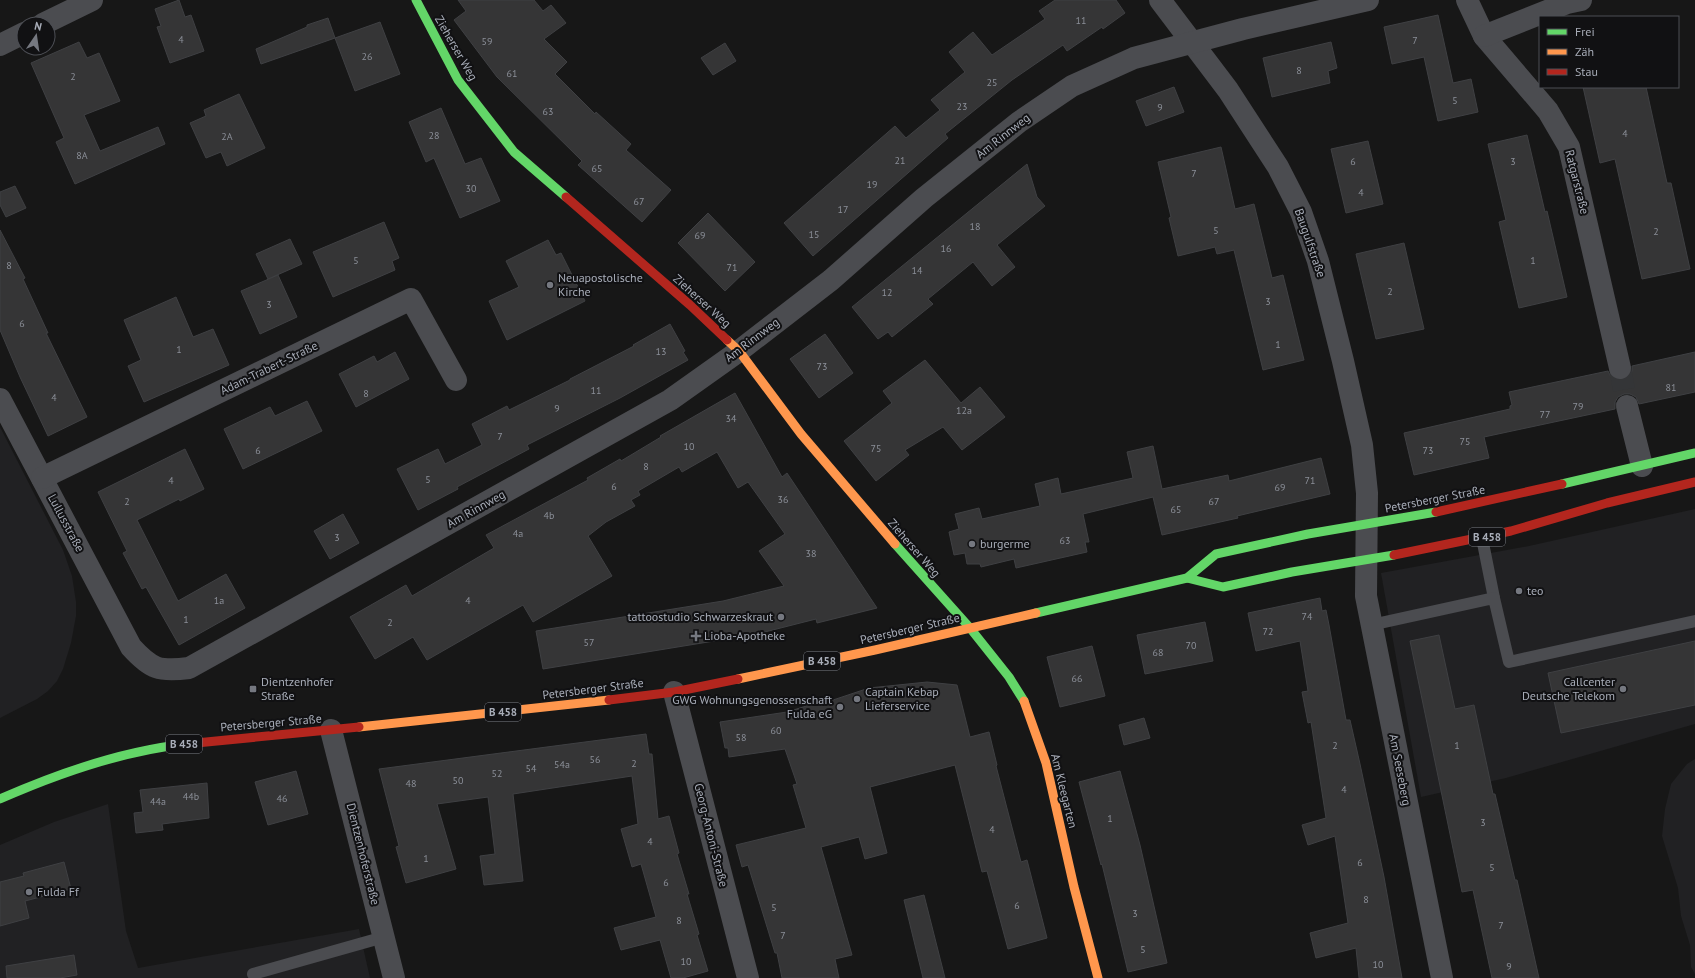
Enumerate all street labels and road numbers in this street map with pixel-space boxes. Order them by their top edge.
street label: Zieherser Weg [432,13,481,83]
street label: Am Rinnweg [973,110,1033,161]
street label: Ratgarstraße [1562,148,1593,216]
street label: Baugulfstraße [1292,206,1329,279]
street label: Zieherser Weg [670,271,734,331]
street label: Am Rinnweg [721,314,782,365]
street label: Adam-Trabert-Straße [218,337,320,398]
street label: Petersberger Straße [1384,481,1486,516]
street label: Am Rinnweg [444,486,508,531]
street label: Lullusstraße [45,491,88,554]
street label: Zieherser Weg [885,515,944,580]
road number: B 458 [1469,528,1505,546]
street label: Petersberger Straße [859,610,961,647]
road number: B 458 [804,652,840,670]
street label: Petersberger Straße [542,675,644,702]
road number: B 458 [485,703,521,721]
street label: Petersberger Straße [220,711,322,734]
street label: Am Seeseberg [1386,733,1415,807]
road number: B 458 [166,735,202,753]
street label: Am Kleegarten [1048,752,1081,830]
street label: Georg-Antoni-Straße [691,781,732,888]
street label: Dientzenhoferstraße [344,801,383,906]

